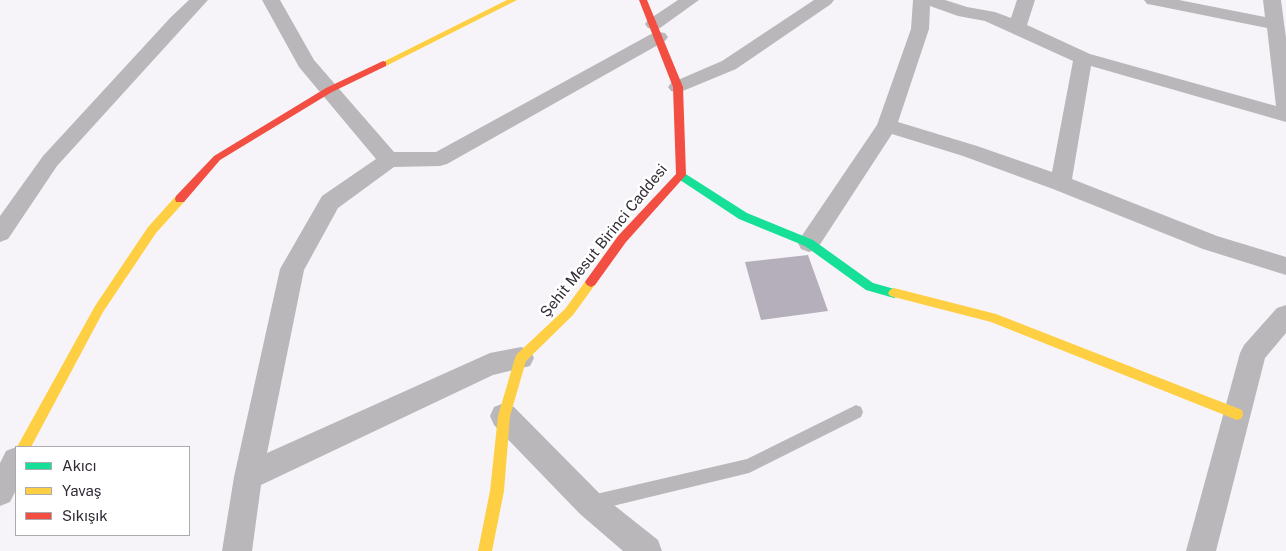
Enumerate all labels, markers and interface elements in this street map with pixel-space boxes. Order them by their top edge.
street label: Şehit Mesut Birinci Caddesi [537,161,671,321]
legend [15,446,190,536]
text: Akıcı [62,457,96,474]
text: Yavaş [62,482,101,499]
text: Sıkışık [62,507,108,524]

